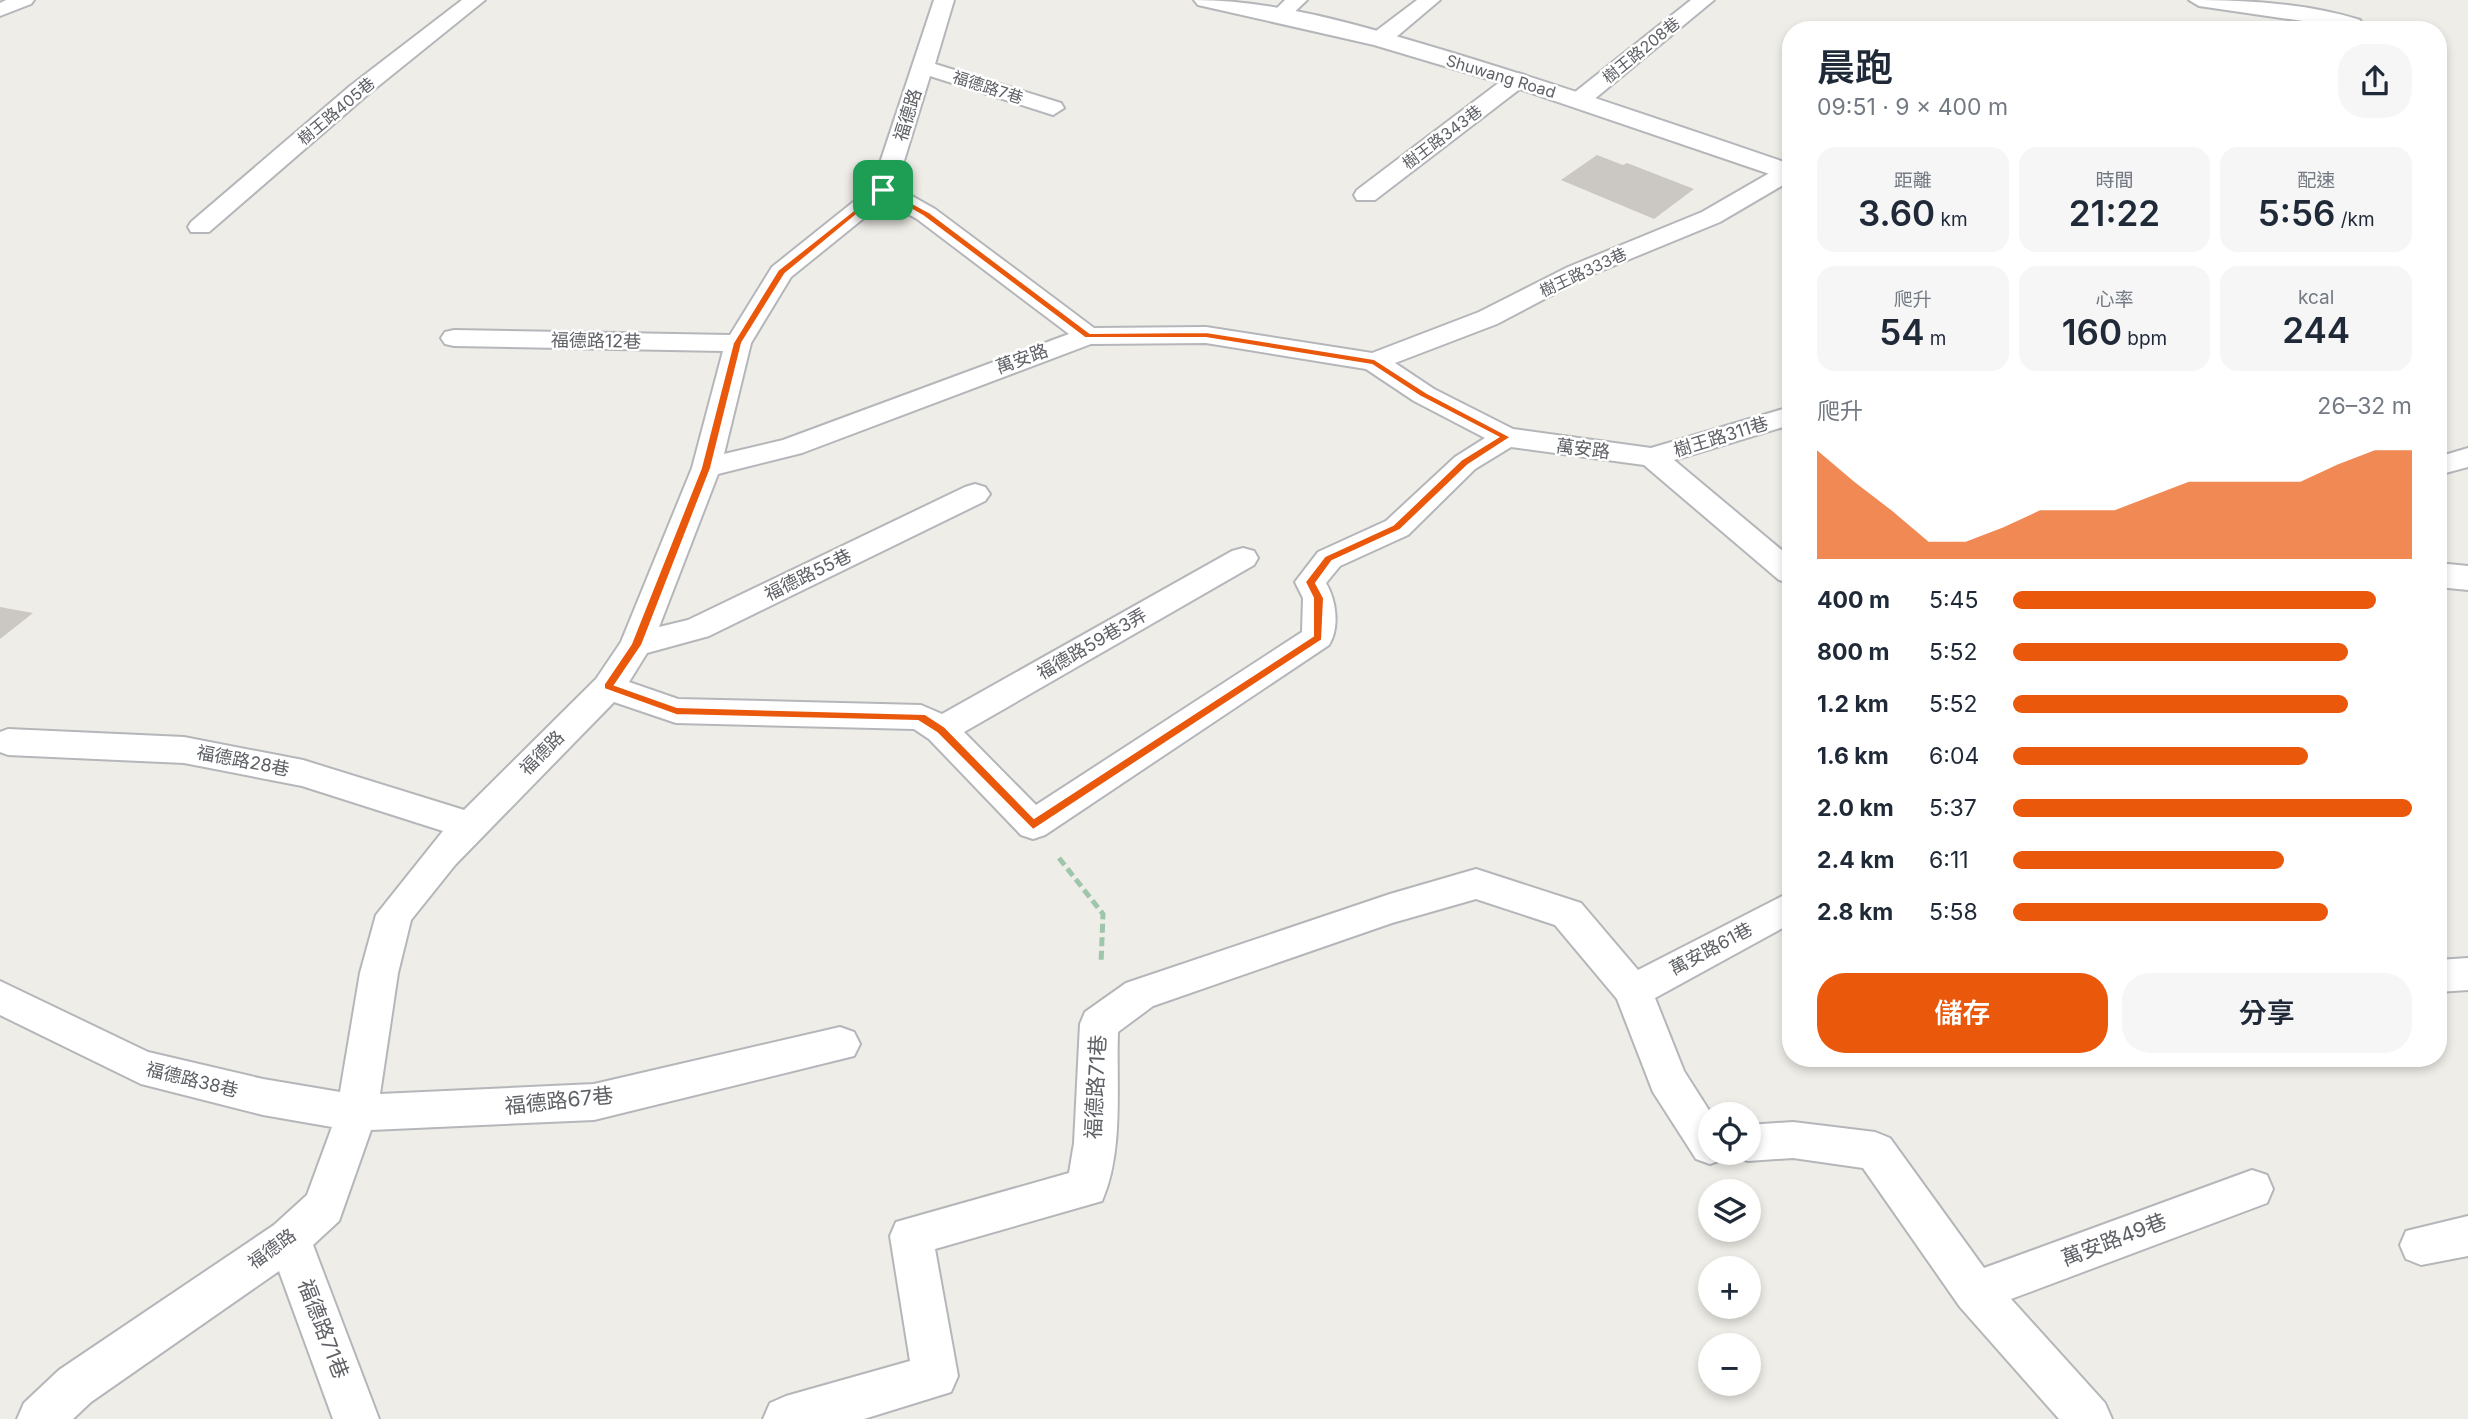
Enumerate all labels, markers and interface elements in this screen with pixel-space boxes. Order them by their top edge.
street label: 樹王路208巷 [1598,13,1684,87]
text: 晨跑 [1817,44,1893,90]
button: share [2338,44,2412,118]
street label: Shuwang Road [1444,50,1558,102]
street label: 福德路7巷 [950,66,1026,108]
street label: 樹王路405巷 [294,73,378,149]
street label: 福德路 [890,86,925,144]
text: 09:51 · 9 × 400 m [1817,93,2008,121]
street label: 樹王路343巷 [1398,101,1486,173]
pin [853,160,913,220]
text: 距離 [1894,169,1932,192]
text: 時間 [2095,169,2134,192]
text: 配速 [2297,169,2335,192]
icon: arrive [864,171,902,209]
text: 3.60 [1858,192,1935,234]
text: 21:22 [2069,192,2160,234]
text: 5:56 [2258,192,2335,234]
text: km [1935,208,1968,231]
text: /km [2335,208,2375,231]
street label: 樹王路333巷 [1536,243,1630,301]
text: kcal [2298,286,2334,309]
text: 爬升 [1894,288,1932,311]
text: 心率 [2095,288,2134,311]
text: 244 [2282,309,2350,351]
text: 54 [1879,311,1924,353]
text: 160 [2062,311,2122,353]
text: m [1924,327,1946,350]
text: bpm [2122,327,2167,350]
street label: 福德路12巷 [551,329,641,352]
street label: 萬安路 [993,339,1051,378]
text: 26–32 m [2317,392,2412,420]
text: 爬升 [1817,397,1863,425]
street label: 樹王路311巷 [1671,412,1771,461]
street label: 萬安路 [1555,435,1611,462]
street label: 福德路55巷 [761,545,855,605]
text: 400 m [1817,586,1890,614]
text: 5:45 [1929,586,1978,614]
street label: 福德路59巷3弄 [1033,604,1150,683]
text: 800 m [1817,638,1889,666]
text: 5:52 [1929,638,1978,666]
text: 1.2 km [1817,690,1889,718]
text: 5:52 [1929,690,1978,718]
street label: 福德路 [515,726,568,779]
street label: 福德路28巷 [195,741,291,780]
text: 1.6 km [1817,742,1889,770]
text: 6:04 [1929,742,1979,770]
text: 2.0 km [1817,794,1894,822]
text: 5:37 [1929,794,1977,822]
text: 2.4 km [1817,846,1895,874]
text: 6:11 [1929,846,1969,874]
text: 2.8 km [1817,898,1893,926]
text: 5:58 [1929,898,1978,926]
street label: 萬安路61巷 [1666,918,1756,979]
button: 儲存 [1817,973,2108,1053]
button: 分享 [2122,973,2412,1053]
street label: 福德路71巷 [1080,1034,1111,1140]
street label: 福德路38巷 [144,1058,240,1101]
street label: 福德路67巷 [503,1082,614,1119]
map controls [1698,1102,1761,1396]
button: locate [1698,1102,1761,1165]
button: layers [1698,1179,1761,1242]
street label: 萬安路49巷 [2058,1208,2170,1271]
street label: 福德路 [244,1224,300,1273]
button: + [1698,1256,1761,1319]
street label: 福德路71巷 [293,1276,354,1382]
button: − [1698,1333,1761,1396]

